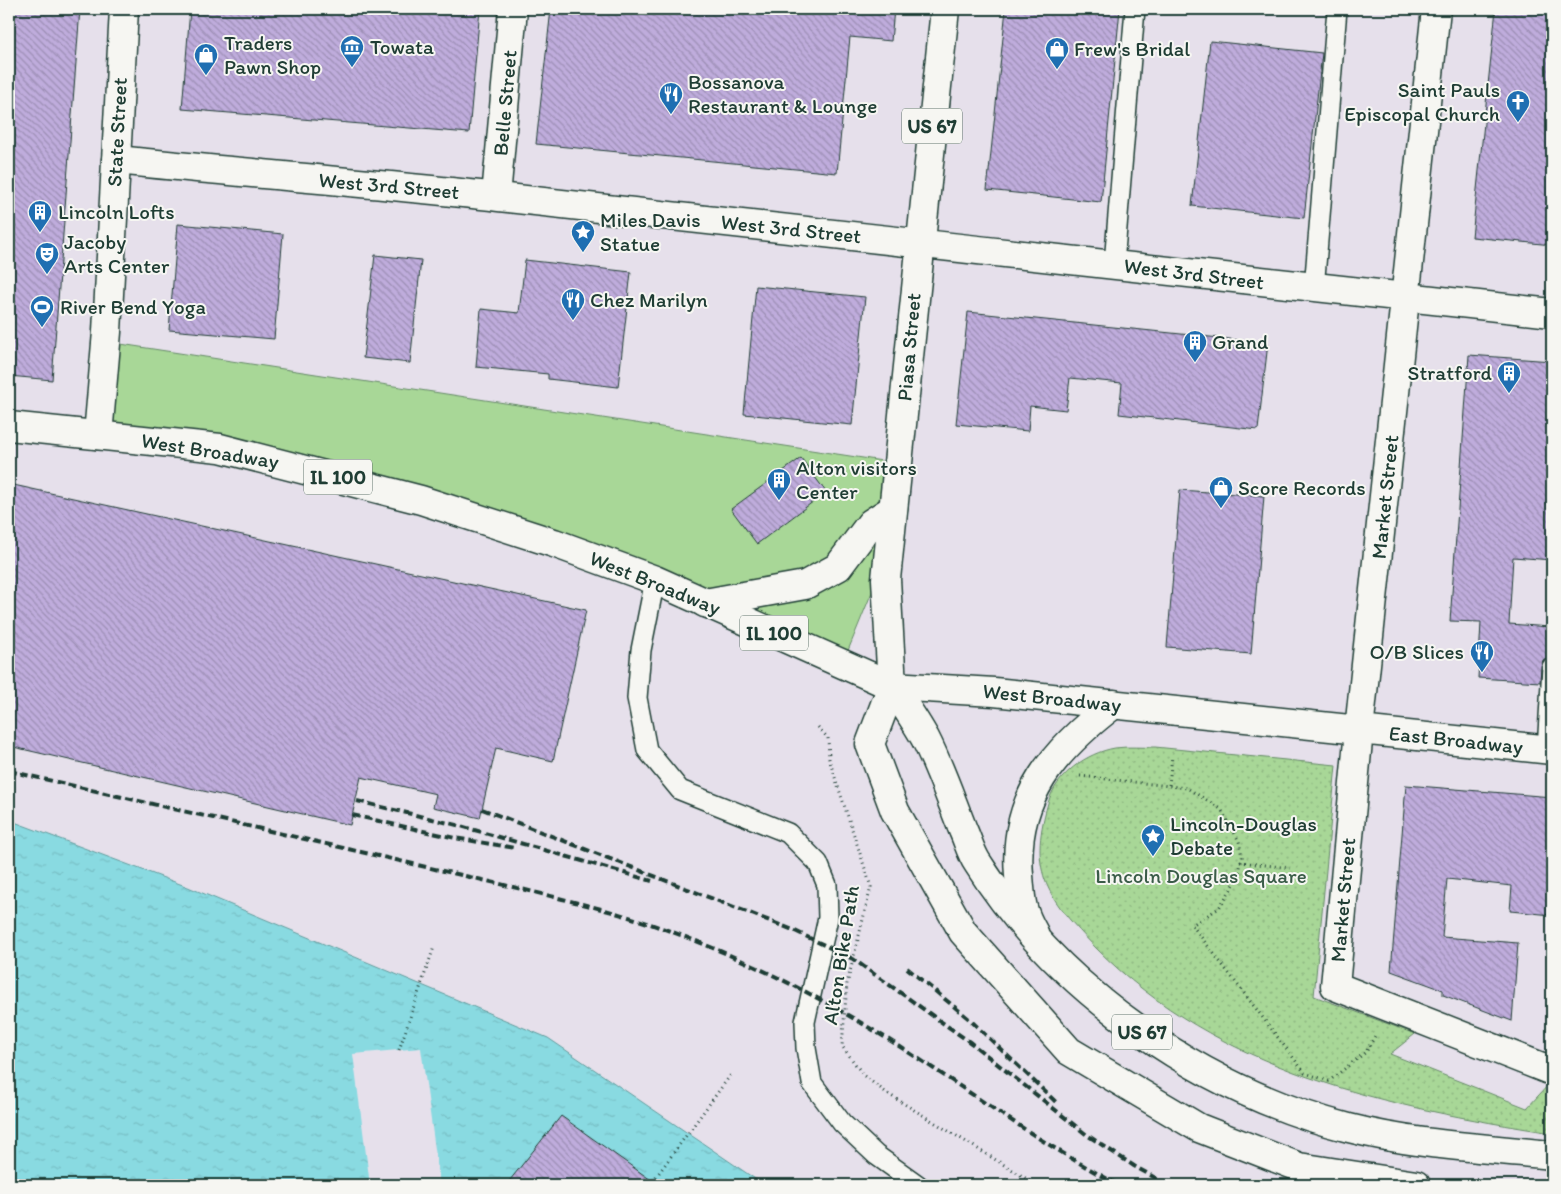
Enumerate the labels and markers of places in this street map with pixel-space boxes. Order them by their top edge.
place label: Traders Pawn Shop [224,30,321,79]
museum icon: Towata [339,34,365,68]
place label: Towata [370,34,434,59]
shop icon: Frew's Bridal [1044,36,1070,70]
place label: Frew's Bridal [1074,36,1190,61]
shop icon: Traders Pawn Shop [193,42,219,76]
place label: Bossanova Restaurant & Lounge [688,69,877,118]
place label: Saint Pauls Episcopal Church [1344,77,1500,126]
restaurant icon: Bossanova Restaurant & Lounge [658,81,684,115]
church icon: Saint Pauls Episcopal Church [1505,89,1531,123]
building icon: Lincoln Lofts [27,199,53,233]
place label: Lincoln Lofts [58,199,175,224]
place label: Miles Davis Statue [600,207,701,256]
place icon: Miles Davis Statue [570,219,596,253]
place label: Jacoby Arts Center [64,229,170,278]
theatre icon: Jacoby Arts Center [34,241,60,275]
restaurant icon: Chez Marilyn [560,287,586,321]
place label: Chez Marilyn [590,287,708,312]
sports icon: River Bend Yoga [29,294,55,328]
place label: River Bend Yoga [60,294,206,319]
building icon: Grand [1182,329,1208,363]
place label: Grand [1212,329,1269,354]
place label: Stratford [1408,360,1493,385]
building icon: Stratford [1496,360,1522,394]
place label: Alton visitors Center [796,455,917,504]
building icon: Alton visitors Center [766,467,792,501]
shop icon: Score Records [1208,475,1234,509]
place label: Score Records [1238,475,1366,500]
place label: O/B Slices [1370,639,1464,664]
restaurant icon: O/B Slices [1469,639,1495,673]
place label: Lincoln-Douglas Debate [1170,811,1317,860]
place icon: Lincoln-Douglas Debate [1140,823,1166,857]

